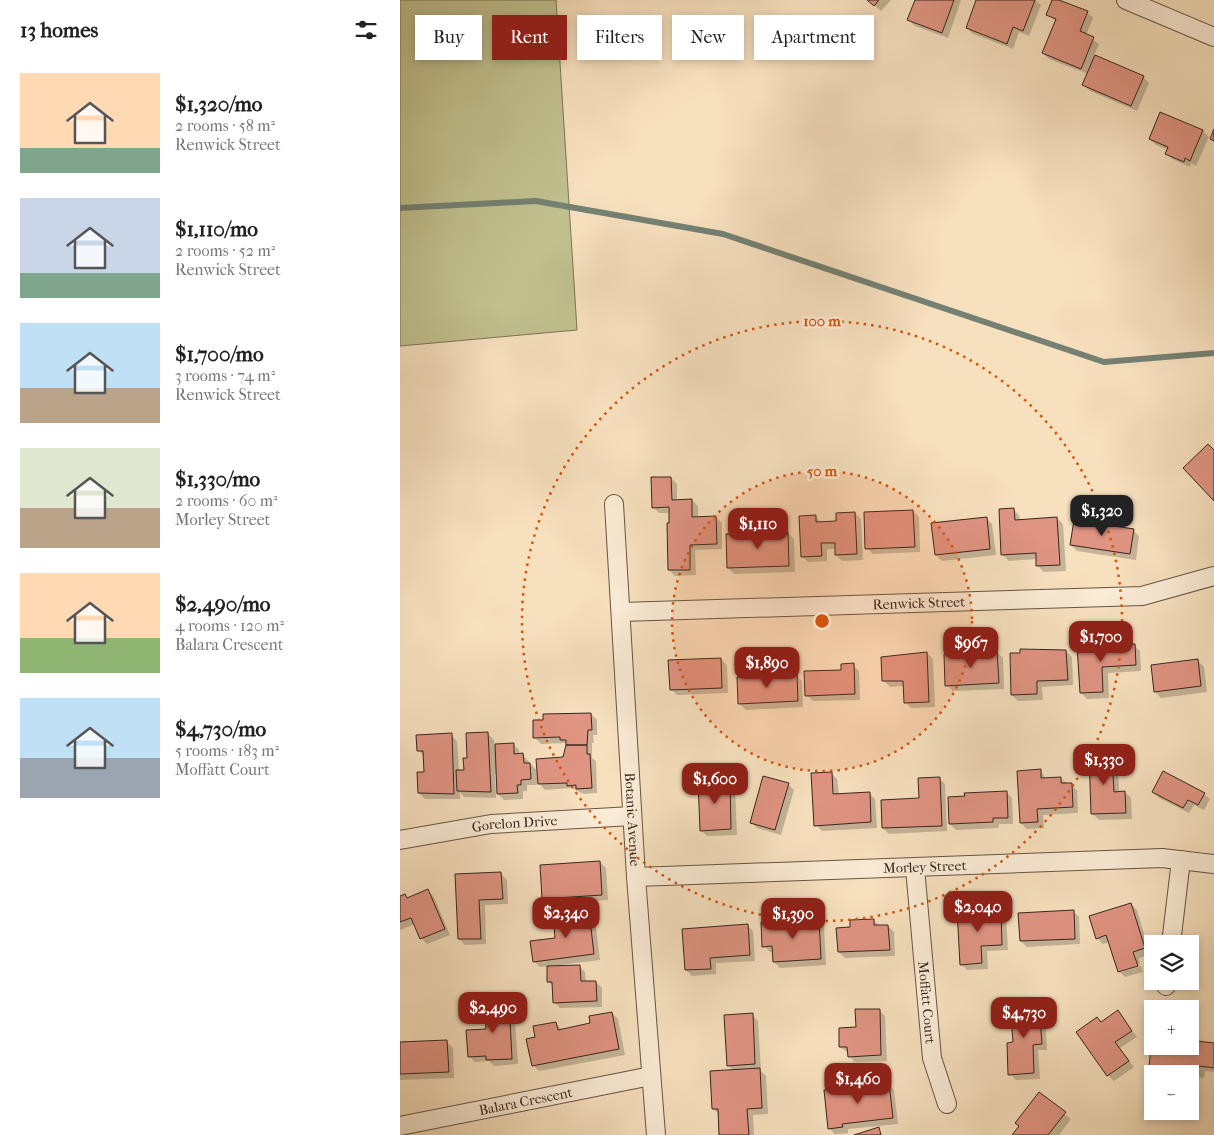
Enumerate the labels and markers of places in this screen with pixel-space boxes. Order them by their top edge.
pin: $1,320 [1061,494,1143,537]
pin: $1,110 [717,508,799,550]
centre of rings [813,612,831,630]
pin: $1,700 [1060,620,1142,663]
pin: $967 [941,626,1001,669]
pin: $1,890 [726,646,808,689]
pin: $1,330 [1063,744,1145,786]
pin: $1,600 [674,762,756,805]
pin: $2,040 [937,890,1019,933]
pin: $2,340 [525,896,607,939]
pin: $1,390 [752,898,834,940]
pin: $2,490 [452,992,534,1034]
pin: $4,730 [983,996,1065,1039]
pin: $1,460 [817,1062,899,1105]

